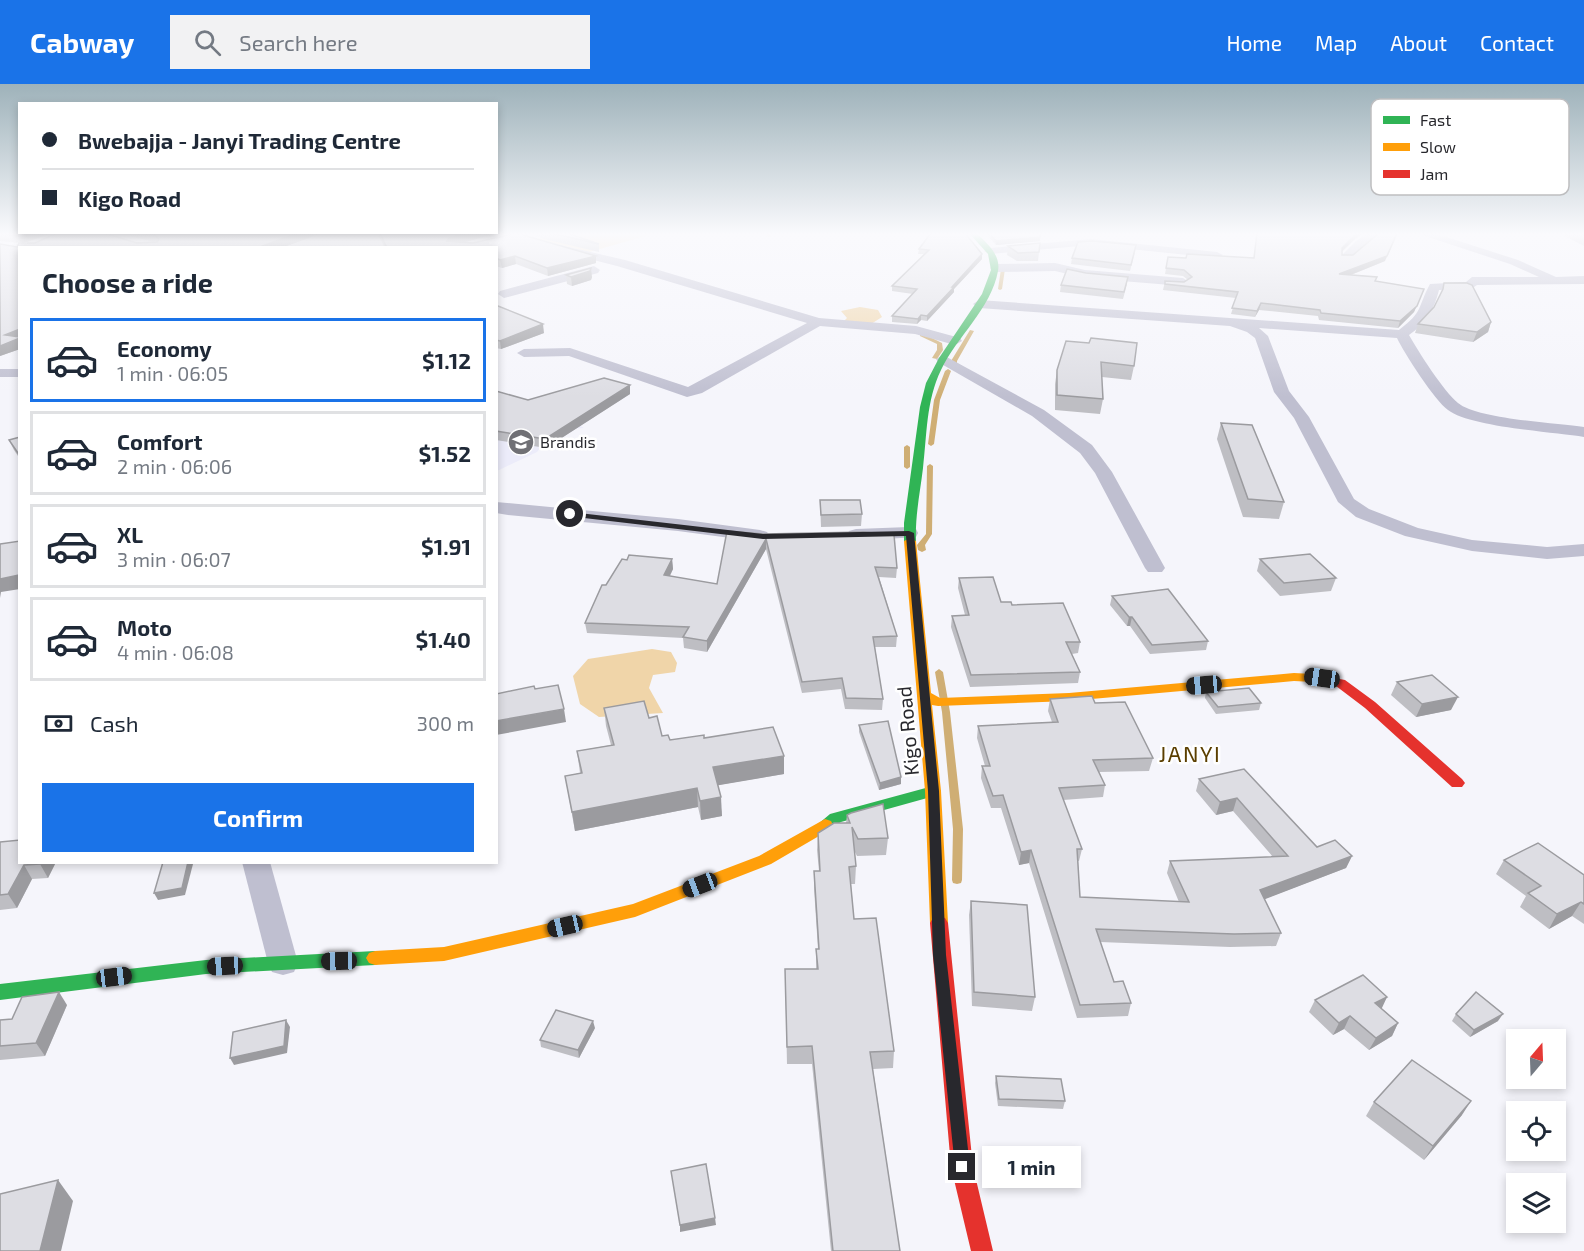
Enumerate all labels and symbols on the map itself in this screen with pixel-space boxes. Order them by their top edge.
legend [1371,99,1569,195]
text: Fast [1420,110,1451,129]
text: Slow [1420,137,1456,156]
text: Jam [1420,164,1448,183]
school or university icon: Brandis [506,427,536,457]
place label: Brandis [540,432,596,451]
route start [556,500,583,527]
car [1303,667,1341,689]
car [1185,674,1223,696]
street label: Kigo Road [891,685,923,777]
district label: JANYI [1159,740,1221,766]
car [680,870,720,900]
car [545,913,585,939]
car [321,952,357,970]
car [207,956,243,976]
car [95,966,133,988]
north arrow [1506,1029,1566,1089]
callout: 1 min [983,1146,1082,1188]
route end [948,1153,975,1180]

